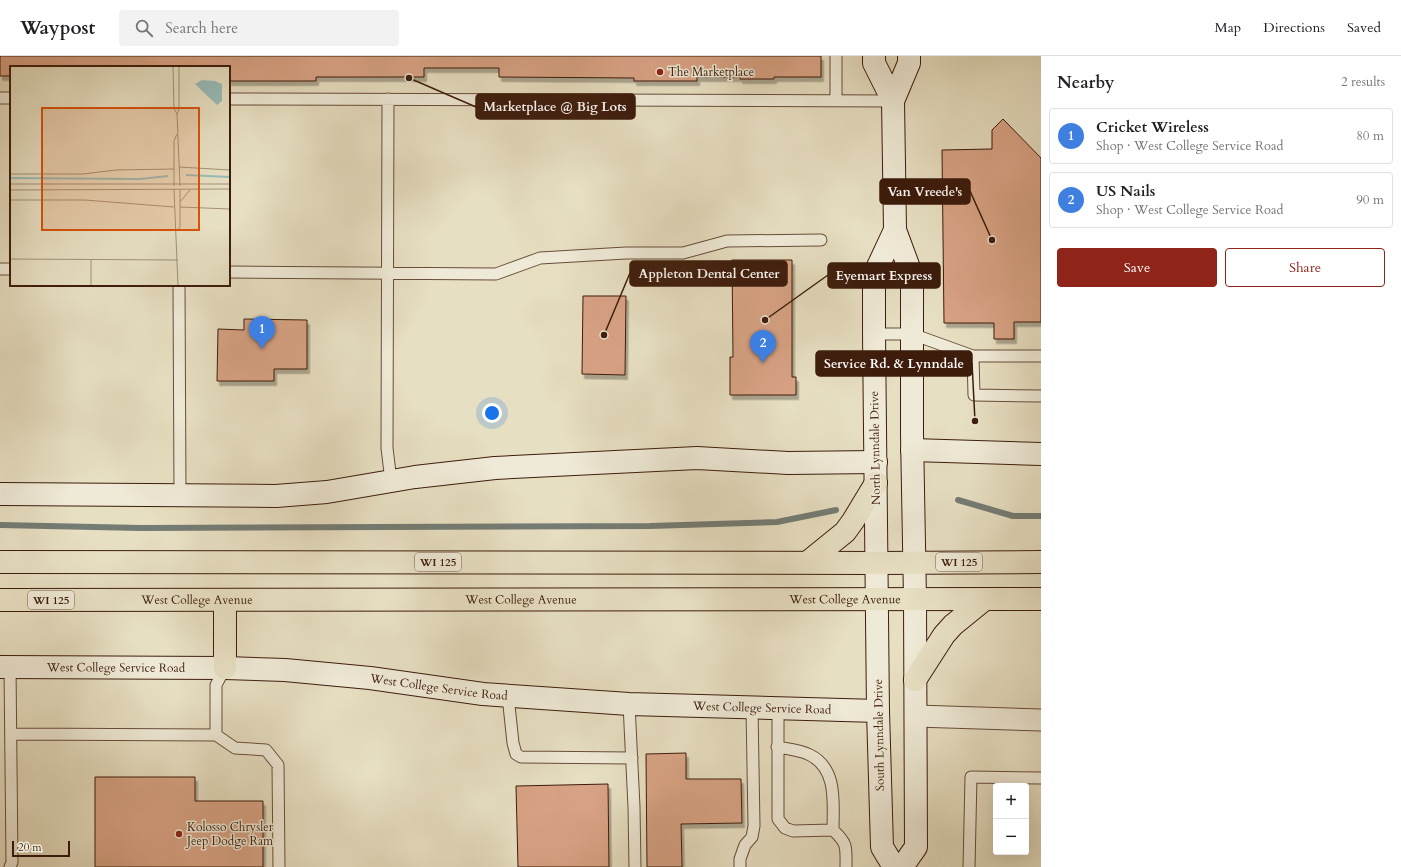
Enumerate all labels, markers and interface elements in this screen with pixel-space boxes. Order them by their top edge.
search box [119,10,399,46]
text: Waypost [20,15,95,41]
icon: search [133,17,155,39]
text: Search here [165,18,238,38]
text: Map [1215,18,1241,37]
text: Directions [1263,18,1325,37]
text: Saved [1347,18,1381,37]
place label: The Marketplace [668,64,754,80]
inset map [10,66,230,286]
marker: The Marketplace [655,67,665,77]
text: Nearby [1057,71,1114,94]
text: 2 results [1341,73,1385,91]
callout: Marketplace @ Big Lots [476,94,635,119]
text: Marketplace @ Big Lots [483,98,627,116]
text: Cricket Wireless [1096,117,1209,137]
text: 1 [1068,127,1074,145]
text: 80 m [1356,127,1384,145]
text: Shop · West College Service Road [1096,137,1284,155]
callout: Van Vreede's [880,179,970,204]
text: US Nails [1096,181,1155,201]
text: Van Vreede's [888,183,963,201]
text: 2 [1068,191,1074,209]
text: 90 m [1356,191,1384,209]
text: Shop · West College Service Road [1096,201,1284,219]
button: Save [1057,248,1217,287]
button: Share [1225,248,1385,287]
callout: Appleton Dental Center [630,261,787,286]
callout: Eyemart Express [828,263,940,288]
text: Appleton Dental Center [639,265,780,283]
text: Eyemart Express [836,267,933,285]
pin: 1 [249,316,275,349]
pin: 2 [750,330,776,363]
callout: Service Rd. & Lynndale [816,351,972,376]
text: Service Rd. & Lynndale [824,355,964,373]
street label: North Lynndale Drive [866,391,884,505]
your location [482,403,502,423]
road number: WI 125 [415,553,461,571]
road number: WI 125 [936,553,982,571]
road number: WI 125 [28,591,74,609]
street label: West College Avenue [464,591,577,608]
street label: West College Avenue [788,591,901,607]
street label: West College Avenue [140,592,253,608]
street label: West College Service Road [46,659,186,676]
street label: West College Service Road [368,670,509,704]
street label: South Lynndale Drive [870,679,888,791]
street label: West College Service Road [692,698,832,718]
map controls [993,783,1029,855]
button: + [993,783,1029,819]
place label: Kolosso Chrysler Jeep Dodge Ram [185,819,274,849]
button: − [993,819,1029,855]
marker: Kolosso Chrysler Jeep Dodge Ram [174,829,184,839]
scale bar [12,839,70,858]
text: 20 m [18,840,42,855]

